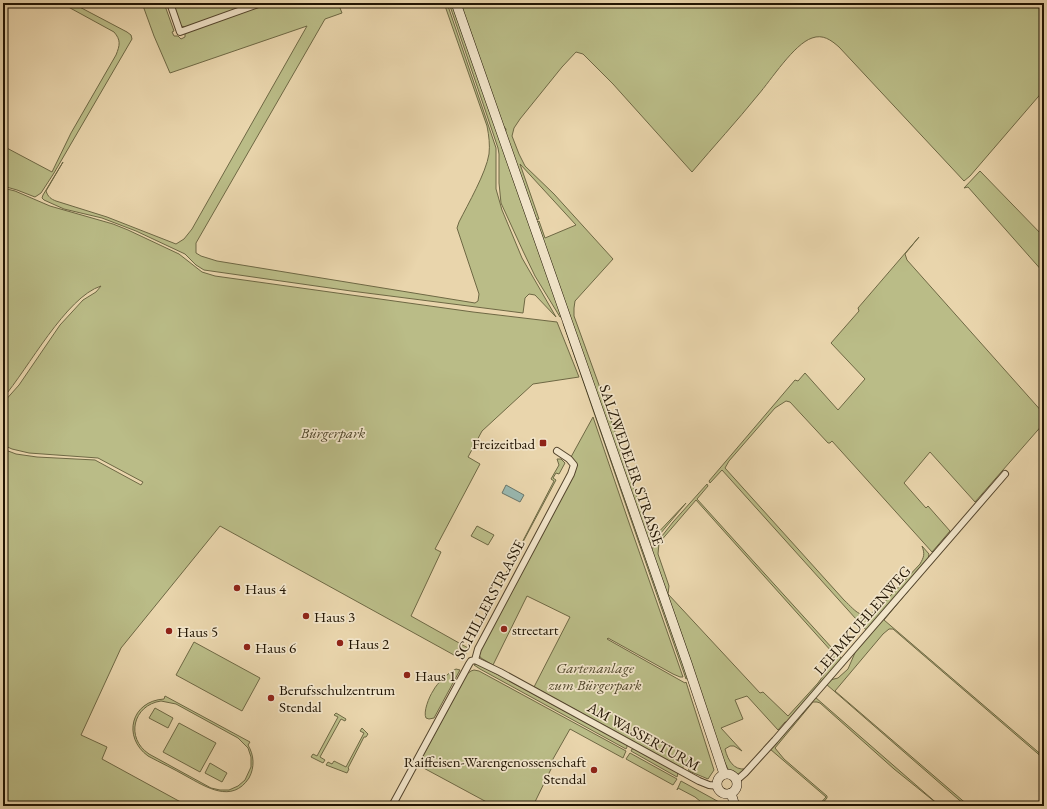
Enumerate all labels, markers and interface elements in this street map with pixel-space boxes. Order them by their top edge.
street label: SALZWEDELER STRASSE [595,382,669,549]
park label: Bürgerpark [300,423,366,442]
place label: Freizeitbad [472,434,535,453]
marker: Freizeitbad [538,438,548,448]
street label: SCHILLERSTRASSE [449,536,529,662]
street label: LEHMKUHLENWEG [809,561,915,679]
place label: Haus 4 [245,579,287,598]
marker: Haus 4 [232,583,242,593]
place label: Haus 3 [314,607,355,626]
marker: Haus 3 [301,611,311,621]
place label: streetart [512,620,559,639]
place label: Haus 5 [177,622,218,641]
marker: streetart [499,624,509,634]
marker: Haus 5 [164,626,174,636]
place label: Haus 2 [348,634,390,653]
place label: Haus 6 [255,638,296,657]
marker: Haus 2 [335,638,345,648]
marker: Haus 6 [242,642,252,652]
park label: Gartenanlage zum Bürgerpark [548,658,642,694]
place label: Haus 1 [415,666,456,685]
marker: Haus 1 [402,670,412,680]
place label: Berufsschulzentrum Stendal [279,680,395,716]
marker: Berufsschulzentrum Stendal [266,693,276,703]
street label: AM WASSERTURM [583,697,704,775]
place label: Raiffeisen-Warengenossenschaft Stendal [404,752,586,788]
marker: Raiffeisen-Warengenossenschaft Stendal [589,765,599,775]

